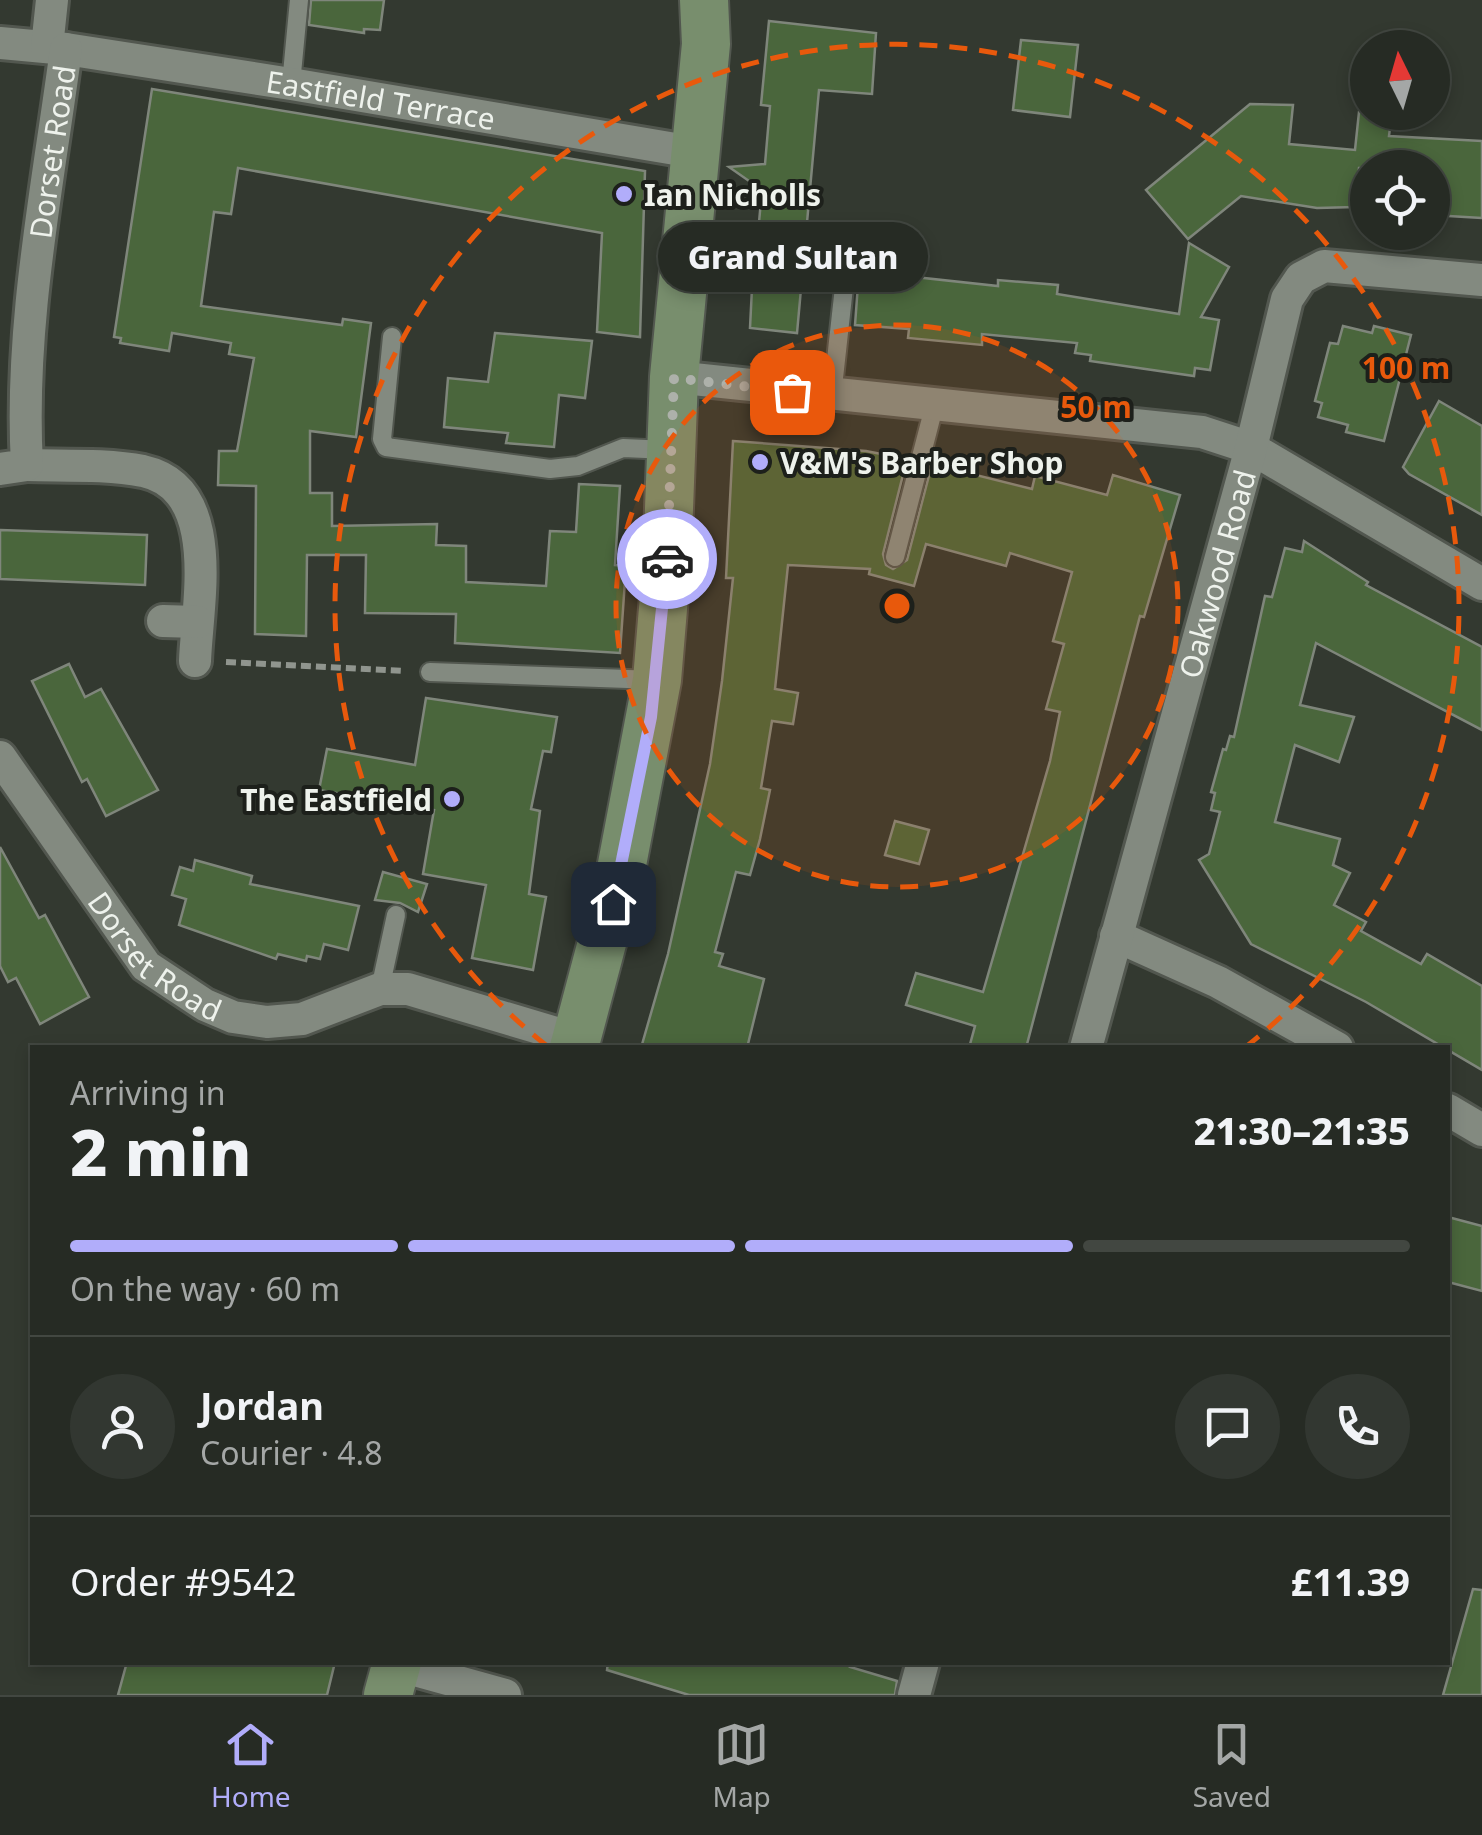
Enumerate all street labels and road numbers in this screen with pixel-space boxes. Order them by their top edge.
street label: Eastfield Terrace [263,60,498,139]
street label: Dorset Road [19,62,84,241]
street label: Oakwood Road [1168,465,1265,683]
street label: Dorset Road [79,883,228,1030]

